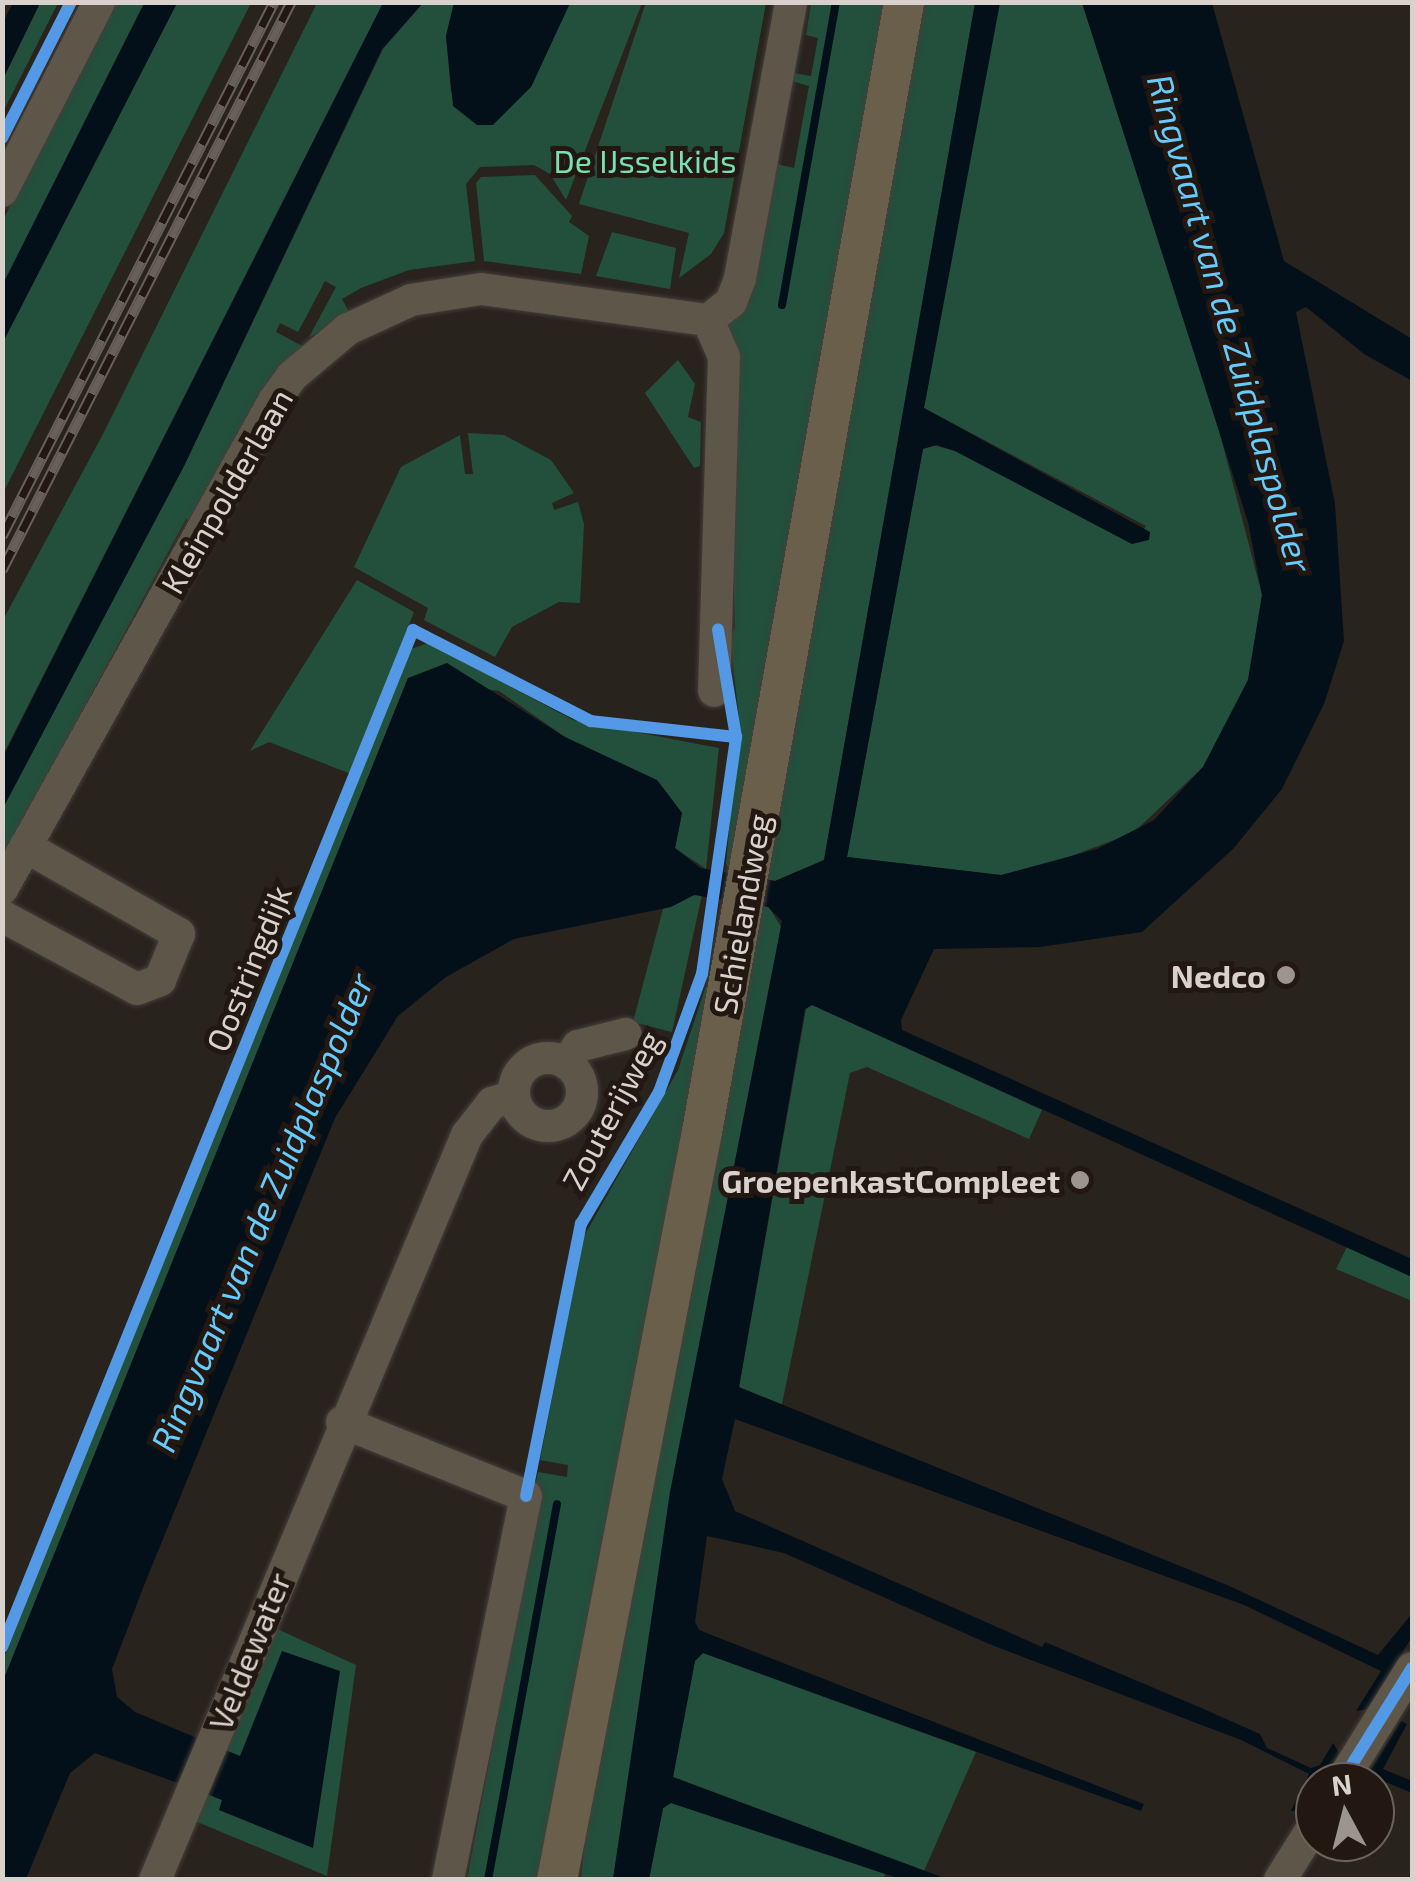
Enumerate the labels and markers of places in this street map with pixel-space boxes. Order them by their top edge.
place label: Nedco [1171,956,1266,994]
marker: Nedco [1275,964,1297,986]
place label: GroepenkastCompleet [721,1161,1060,1199]
marker: GroepenkastCompleet [1069,1169,1091,1191]

